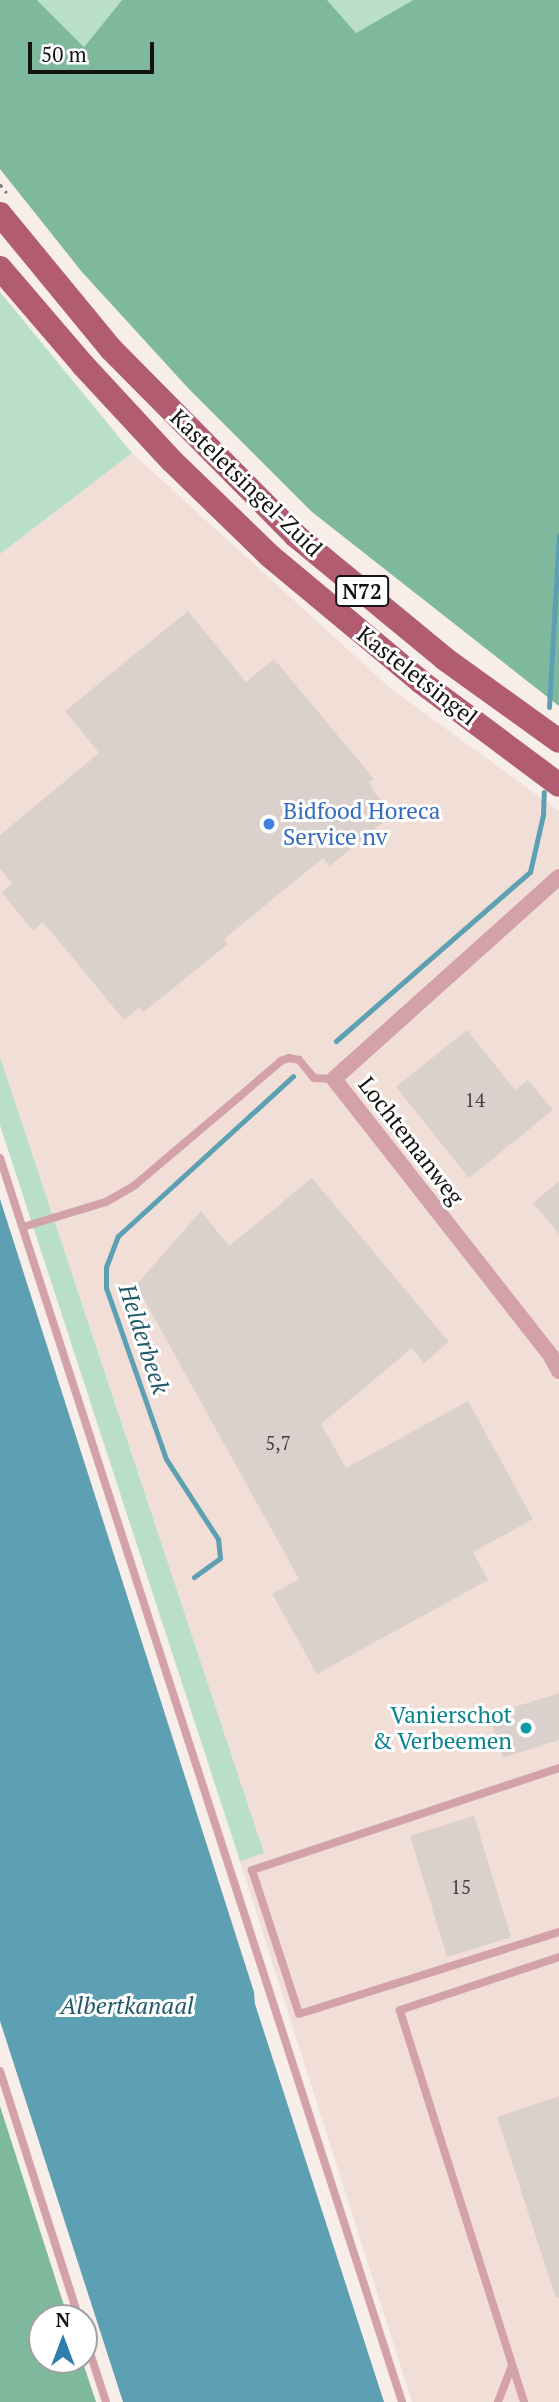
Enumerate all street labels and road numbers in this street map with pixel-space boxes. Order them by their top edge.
street label: Kasteletsingel-Zuid [164,404,328,562]
road number: N72 [334,574,390,608]
street label: Kasteletsingel [351,621,483,731]
street label: Lochtemanweg [352,1071,470,1211]

